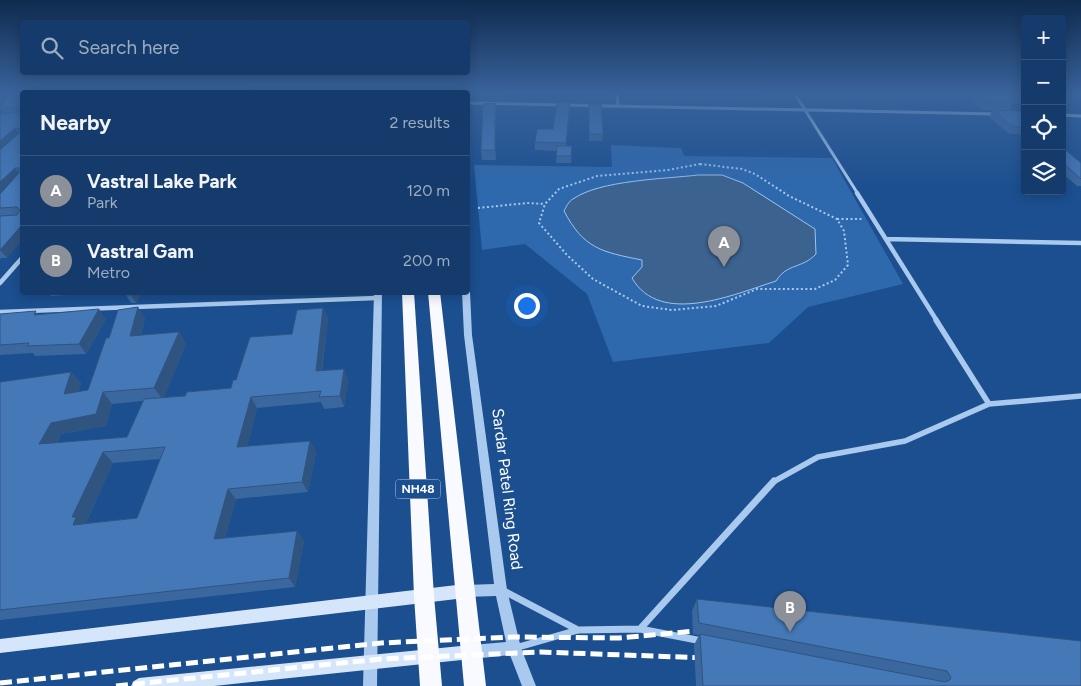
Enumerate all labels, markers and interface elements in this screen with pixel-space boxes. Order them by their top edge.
map controls [1021,15,1066,195]
button: + [1021,15,1066,60]
search box [20,20,470,75]
icon: search [38,34,66,62]
text: Search here [78,36,180,59]
button: − [1021,60,1066,105]
button: locate [1021,105,1066,150]
text: Nearby [40,110,111,135]
text: 2 results [390,113,450,132]
button: layers [1021,150,1066,195]
text: Vastral Lake Park [87,170,237,193]
text: A [50,181,62,200]
text: 120 m [407,181,450,200]
text: Park [87,193,117,212]
pin: A [708,226,740,267]
text: Vastral Gam [87,240,194,263]
text: B [51,251,61,270]
text: 200 m [403,251,450,270]
text: Metro [87,263,130,282]
your location [514,293,540,319]
street label: Sardar Patel Ring Road [488,407,527,571]
road number: NH48 [396,479,440,498]
pin: B [774,591,806,632]

